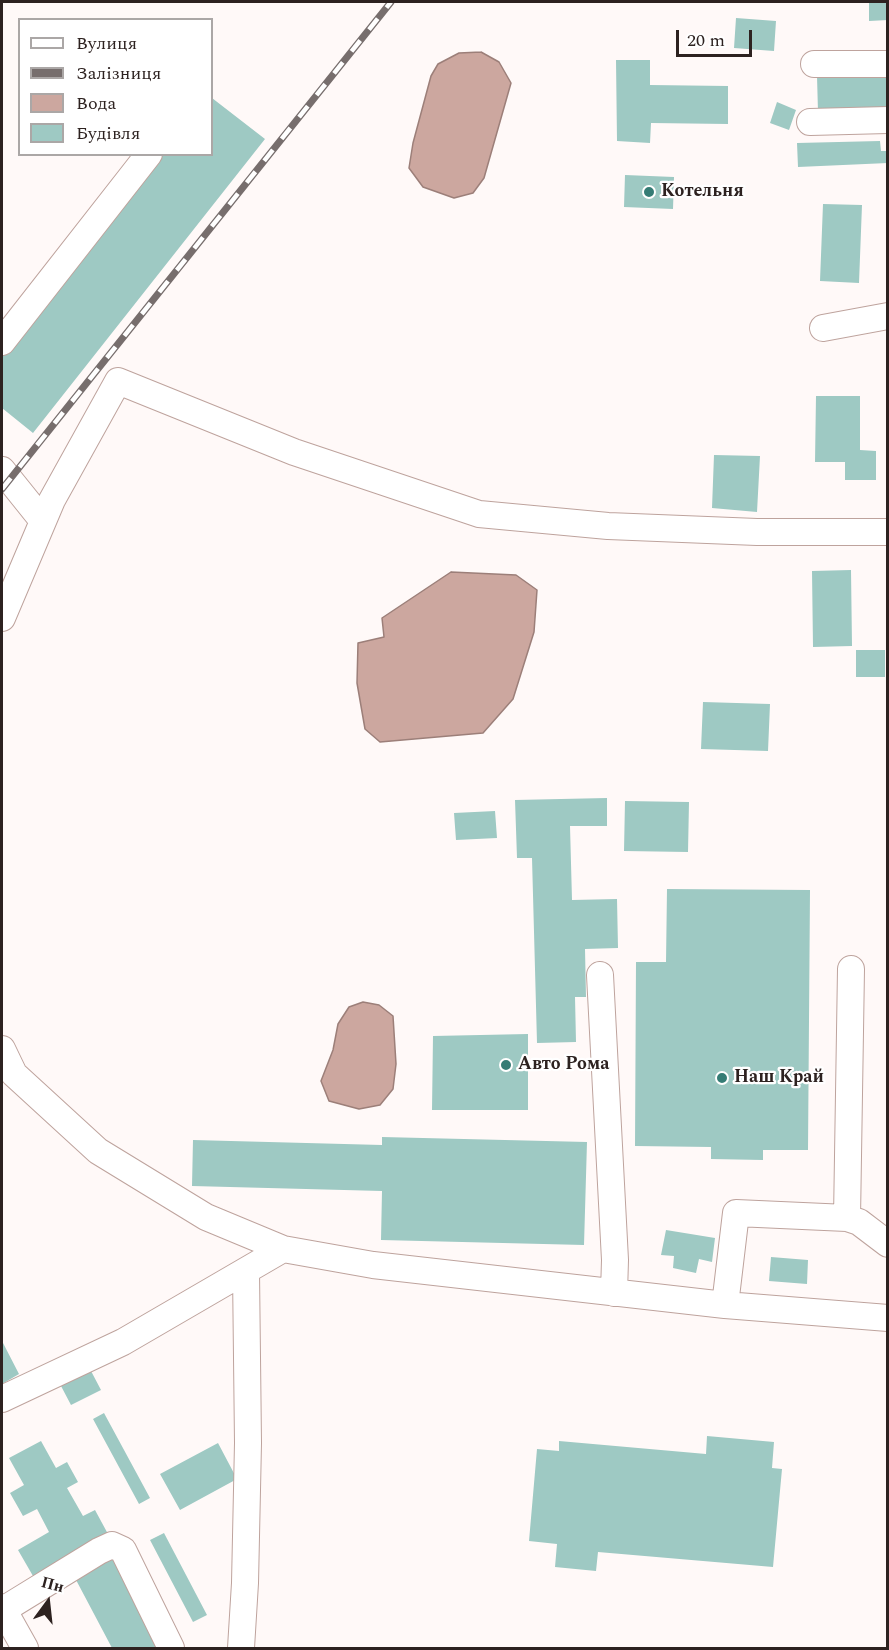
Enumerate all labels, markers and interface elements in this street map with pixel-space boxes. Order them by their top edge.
legend [18,18,213,156]
scale bar [679,18,756,56]
text: 20 m [687,27,725,54]
text: Вулиця [76,30,137,57]
text: Залізниця [76,60,161,87]
text: Вода [76,90,116,117]
text: Будівля [76,120,140,147]
place label: Котельня [661,181,744,203]
marker: Котельня [642,185,656,199]
place label: Авто Рома [518,1054,609,1076]
marker: Авто Рома [499,1058,513,1072]
place label: Наш Край [734,1067,824,1089]
marker: Наш Край [715,1071,729,1085]
text: Пн [38,1570,67,1599]
north arrow [18,1572,78,1632]

